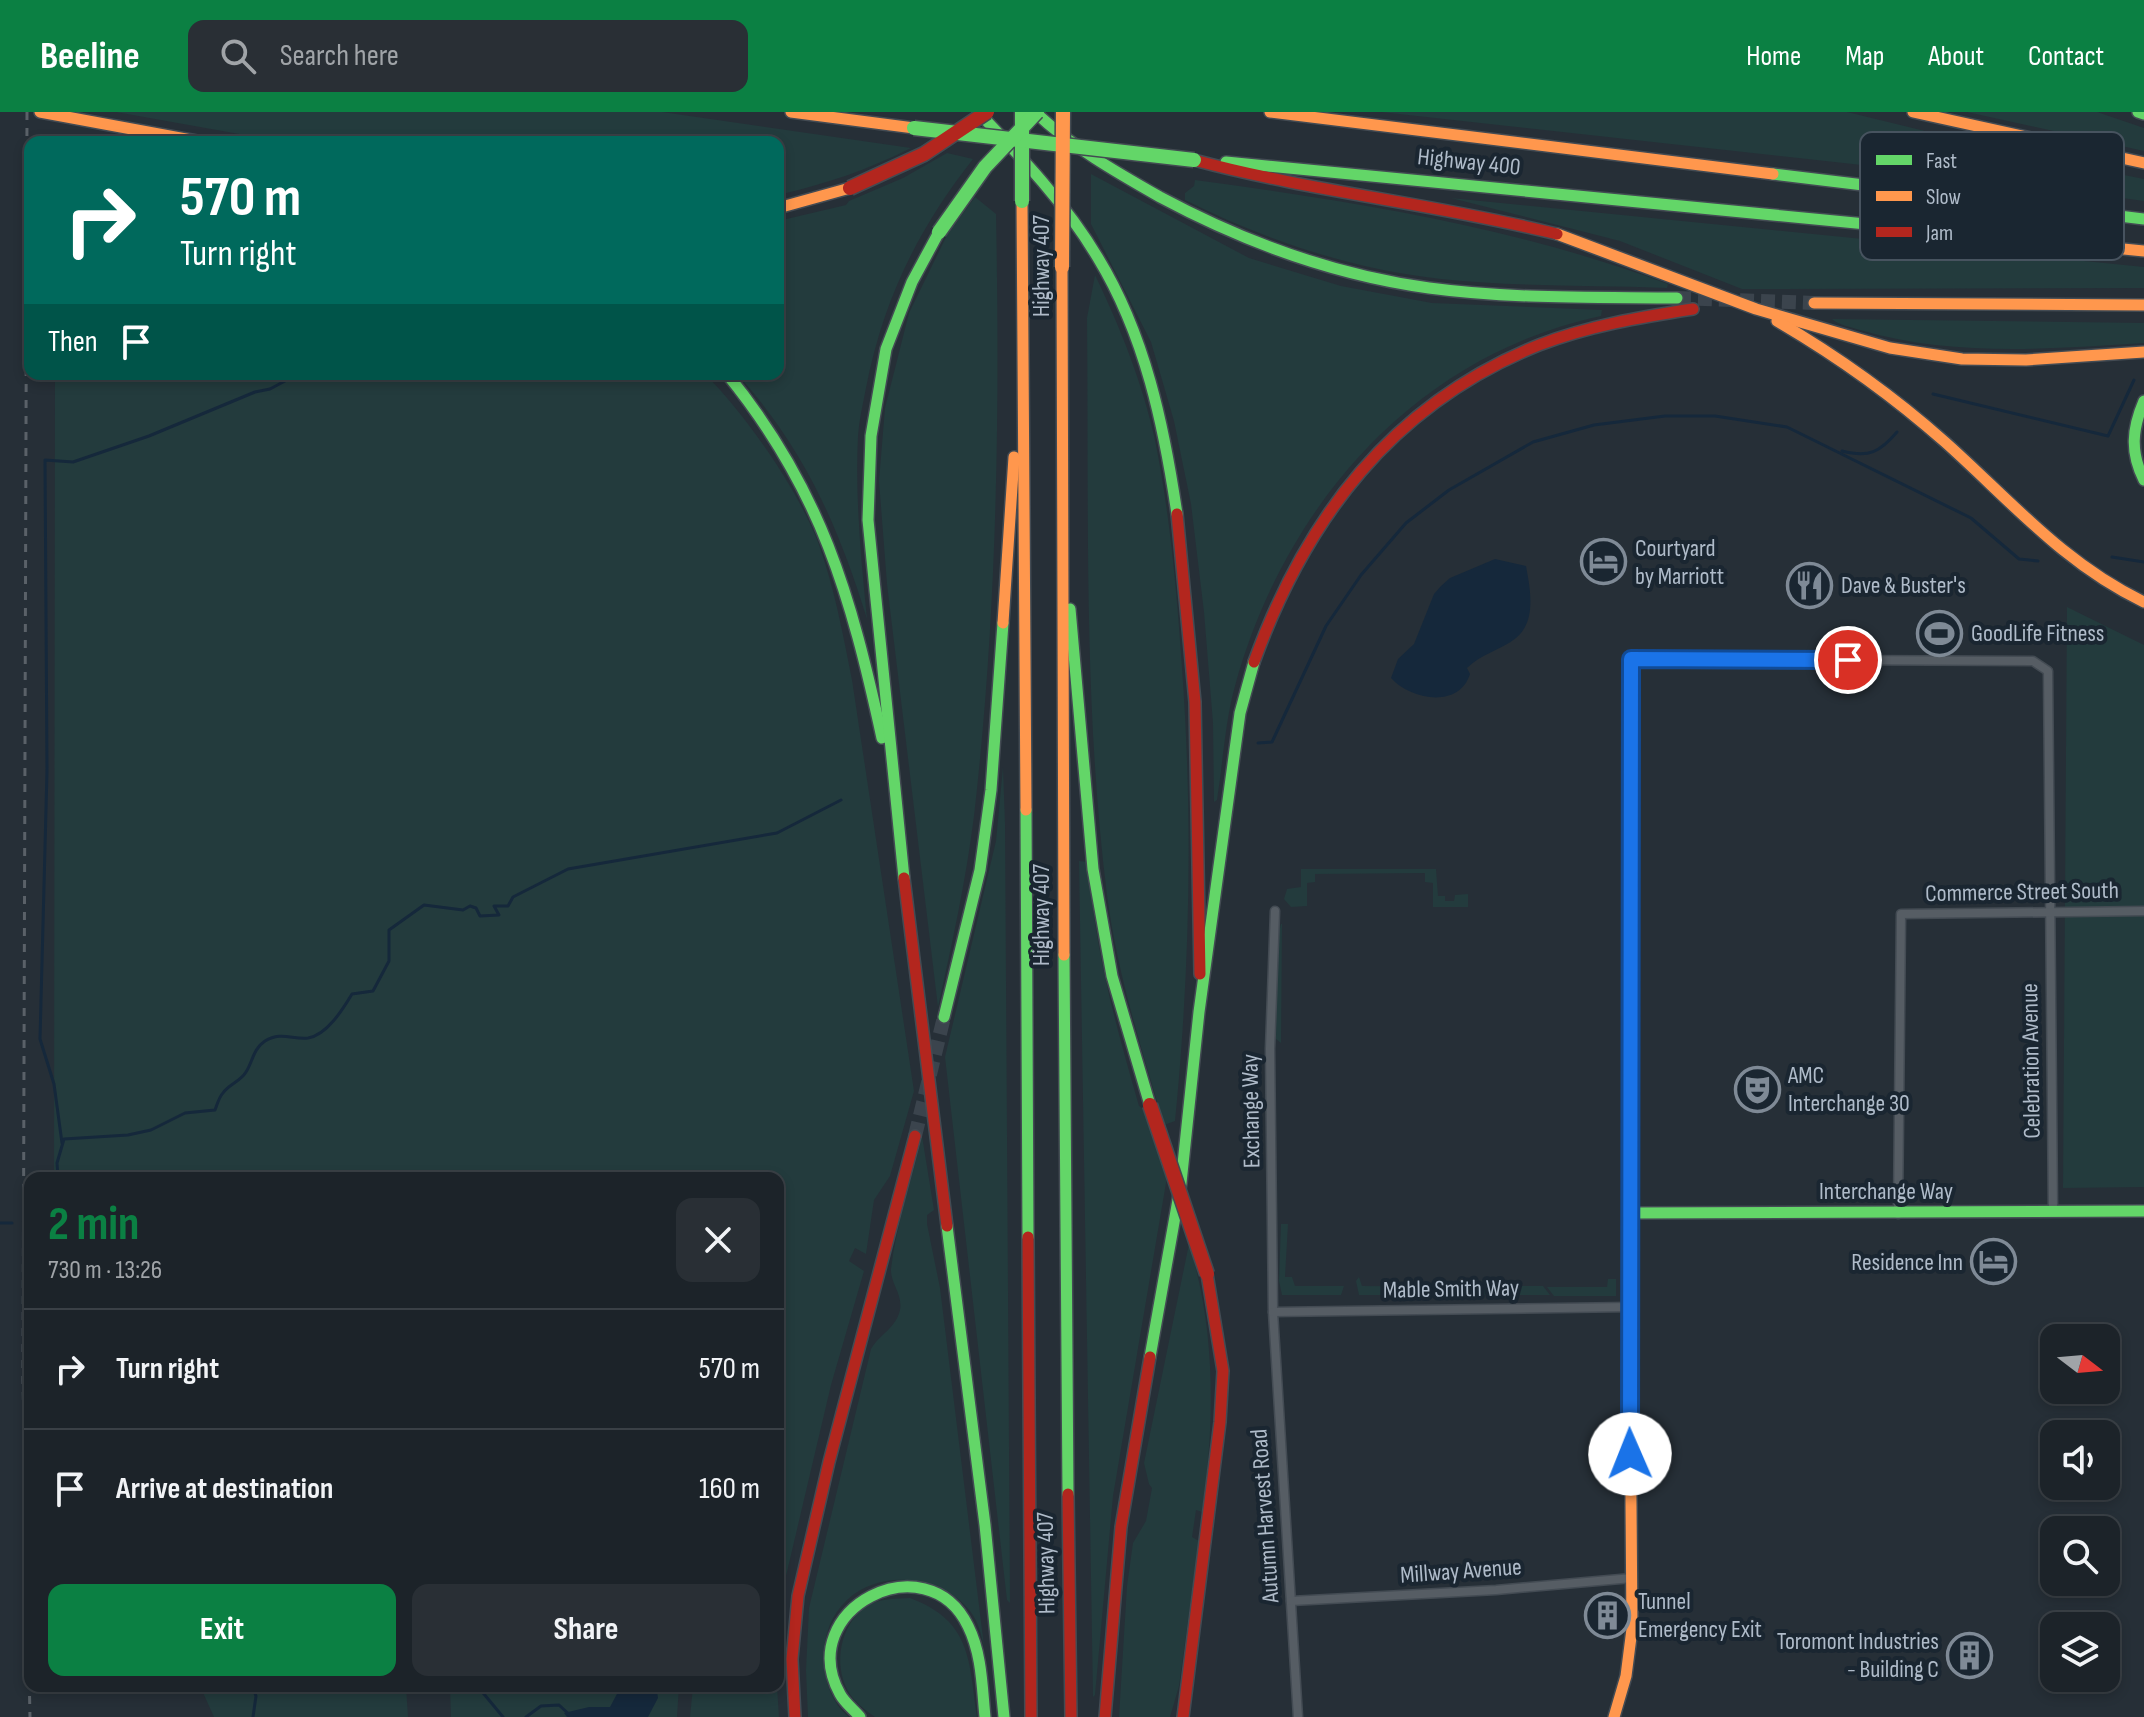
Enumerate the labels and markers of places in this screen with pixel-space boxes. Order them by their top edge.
place label: Courtyard by Marriott [1635,534,1724,591]
hotel icon: Courtyard by Marriott [1580,538,1628,586]
restaurant icon: Dave & Buster's [1786,561,1834,609]
place label: Dave & Buster's [1841,571,1966,600]
sports icon: GoodLife Fitness [1916,609,1964,657]
place label: GoodLife Fitness [1971,619,2104,648]
pin [1814,626,1882,694]
place label: AMC Interchange 30 [1787,1061,1910,1118]
theatre icon: AMC Interchange 30 [1733,1065,1781,1113]
hotel icon: Residence Inn [1970,1238,2018,1286]
place label: Residence Inn [1851,1248,1963,1277]
place label: Tunnel Emergency Exit [1638,1587,1762,1644]
building icon: Tunnel Emergency Exit [1583,1591,1631,1639]
place label: Toromont Industries - Building C [1777,1627,1939,1684]
building icon: Toromont Industries - Building C [1946,1631,1994,1679]

